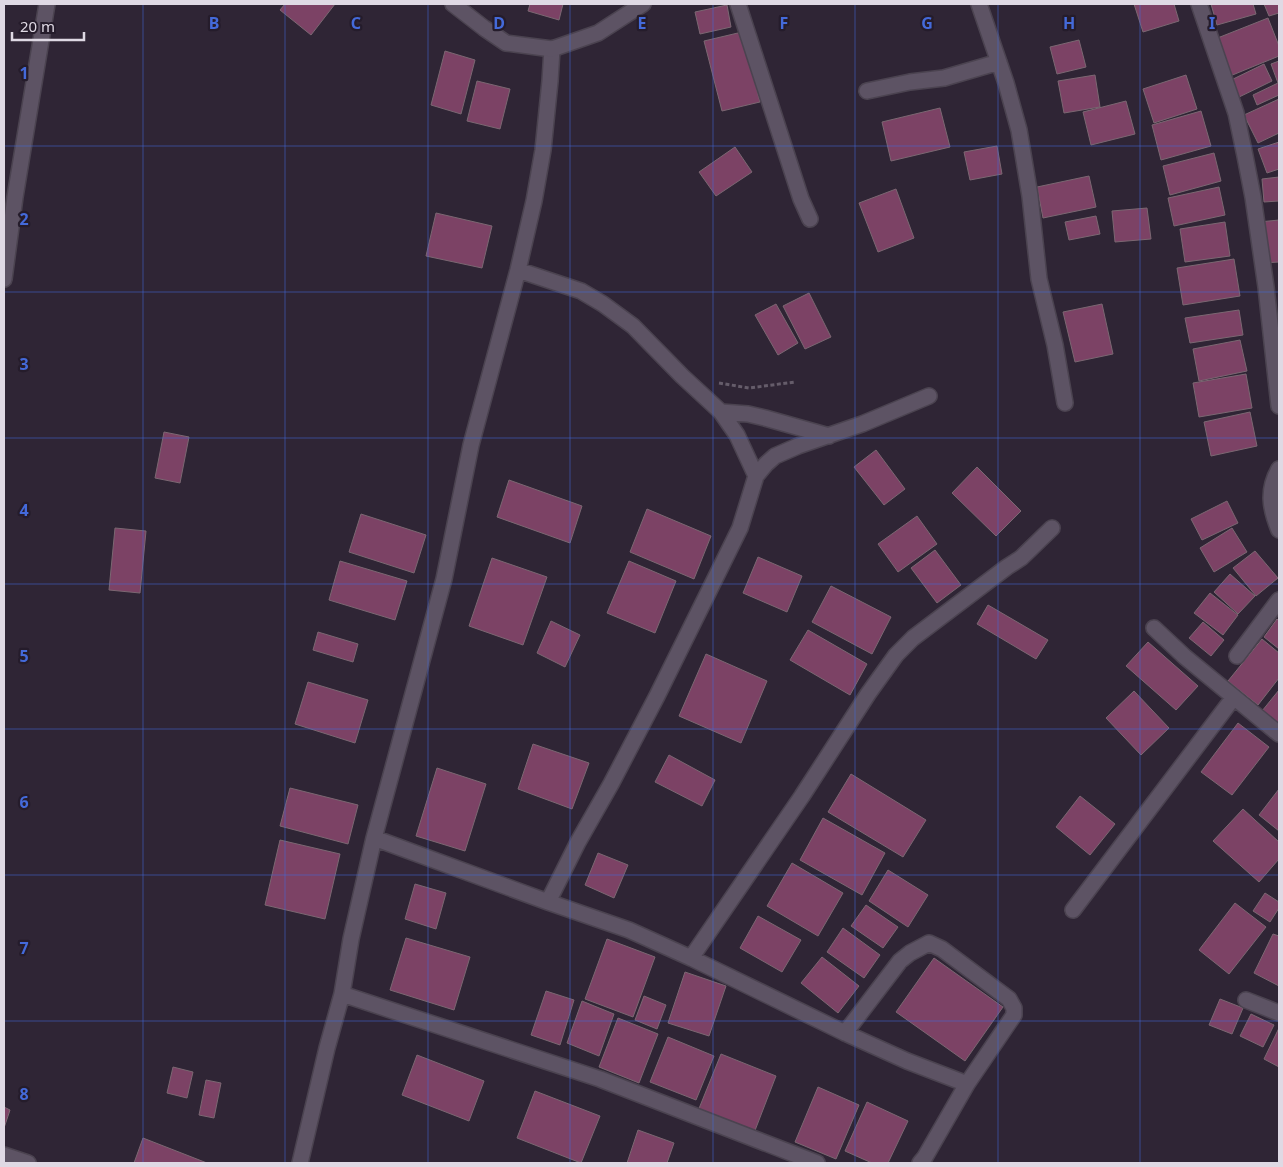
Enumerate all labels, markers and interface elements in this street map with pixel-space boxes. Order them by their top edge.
scale bar [12,10,85,42]
text: B [209,12,219,34]
text: C [351,12,361,34]
text: D [493,12,505,34]
text: E [638,12,647,34]
text: F [780,12,788,34]
text: G [921,12,933,34]
text: H [1063,12,1075,34]
text: I [1209,12,1215,34]
text: 20 m [20,16,55,36]
text: 1 [19,62,29,84]
text: 2 [19,208,29,230]
text: 3 [19,353,29,375]
text: 4 [19,499,29,521]
text: 5 [19,645,29,667]
text: 6 [19,791,29,813]
text: 7 [19,937,29,959]
text: 8 [19,1083,29,1105]

